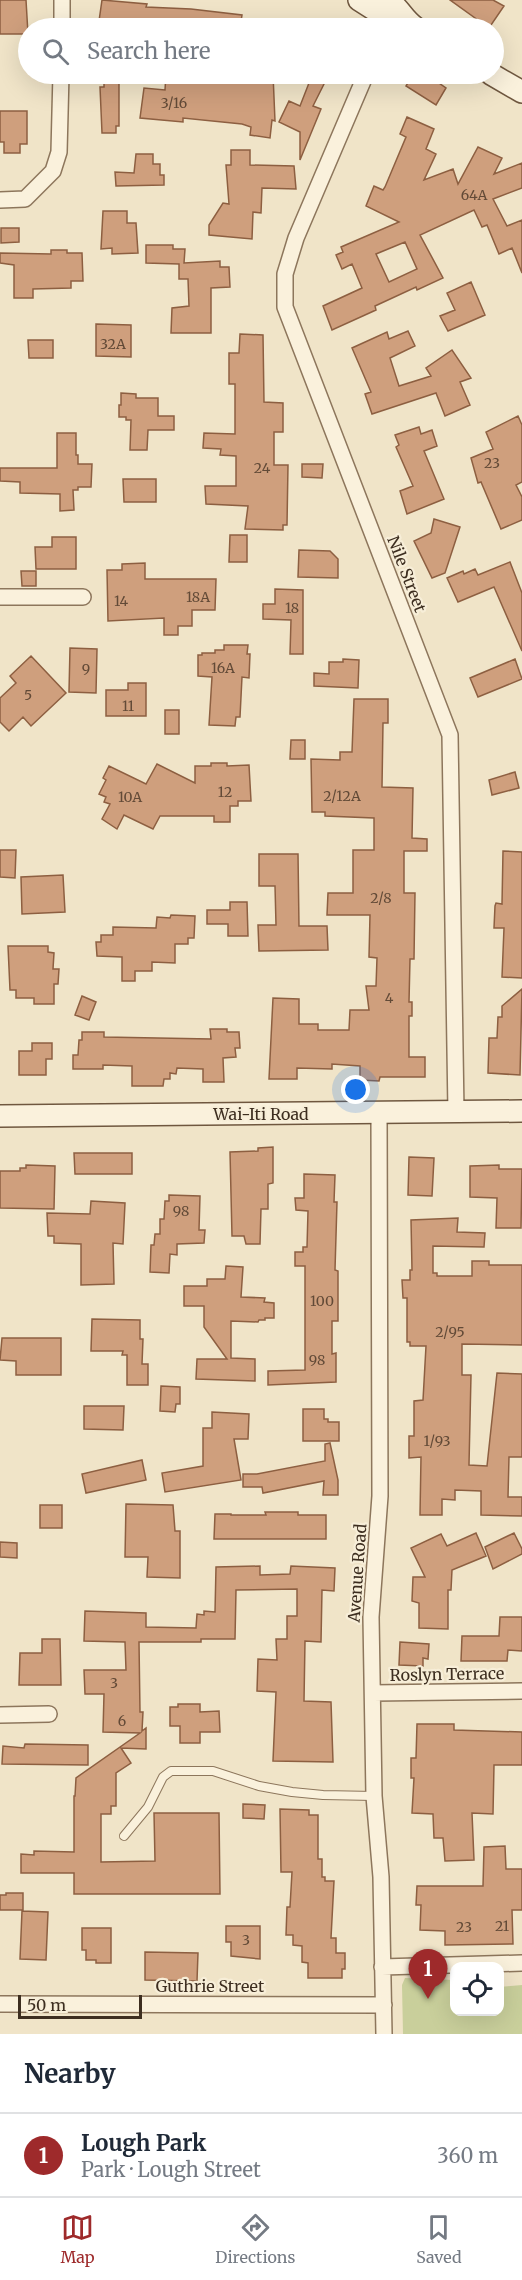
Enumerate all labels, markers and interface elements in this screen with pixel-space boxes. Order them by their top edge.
search box [18,18,504,84]
icon: search [39,35,72,68]
text: Search here [87,37,210,65]
house number: 3/16 [161,94,187,112]
house number: 64A [461,186,487,204]
house number: 32A [100,335,126,353]
house number: 23 [484,454,500,472]
house number: 24 [254,459,271,477]
street label: Nile Street [383,533,431,616]
house number: 18A [186,588,210,606]
house number: 14 [114,592,128,610]
house number: 18 [285,599,299,617]
house number: 16A [211,659,235,677]
house number: 9 [82,660,90,678]
house number: 5 [24,686,32,704]
house number: 11 [122,697,134,715]
house number: 12 [218,783,232,801]
house number: 2/12A [323,787,361,805]
house number: 10A [118,788,142,806]
house number: 2/8 [370,889,392,907]
house number: 4 [385,989,394,1007]
your location [341,1075,370,1104]
street label: Wai-Iti Road [212,1104,309,1124]
house number: 98 [173,1202,189,1220]
house number: 100 [310,1292,334,1310]
house number: 2/95 [435,1323,465,1341]
house number: 98 [309,1351,325,1369]
house number: 1/93 [423,1432,451,1450]
street label: Avenue Road [344,1523,370,1624]
street label: Roslyn Terrace [390,1663,504,1685]
house number: 3 [110,1674,118,1692]
house number: 6 [118,1712,126,1730]
house number: 21 [495,1917,509,1935]
house number: 23 [456,1918,472,1936]
house number: 3 [242,1931,250,1949]
pin: 1 [408,1950,448,1999]
map controls [450,1962,504,2016]
button: locate [450,1962,504,2016]
street label: Guthrie Street [156,1976,265,1996]
scale bar [18,1992,142,2020]
text: 50 m [27,1995,66,2015]
text: Nearby [24,2057,116,2090]
text: Lough Park [81,2129,206,2157]
text: 1 [39,2143,48,2168]
text: 360 m [437,2143,498,2168]
text: Park · Lough Street [81,2157,261,2182]
tab: Map [60,2211,95,2267]
tab: Directions [215,2211,295,2267]
tab: Saved [416,2211,462,2267]

